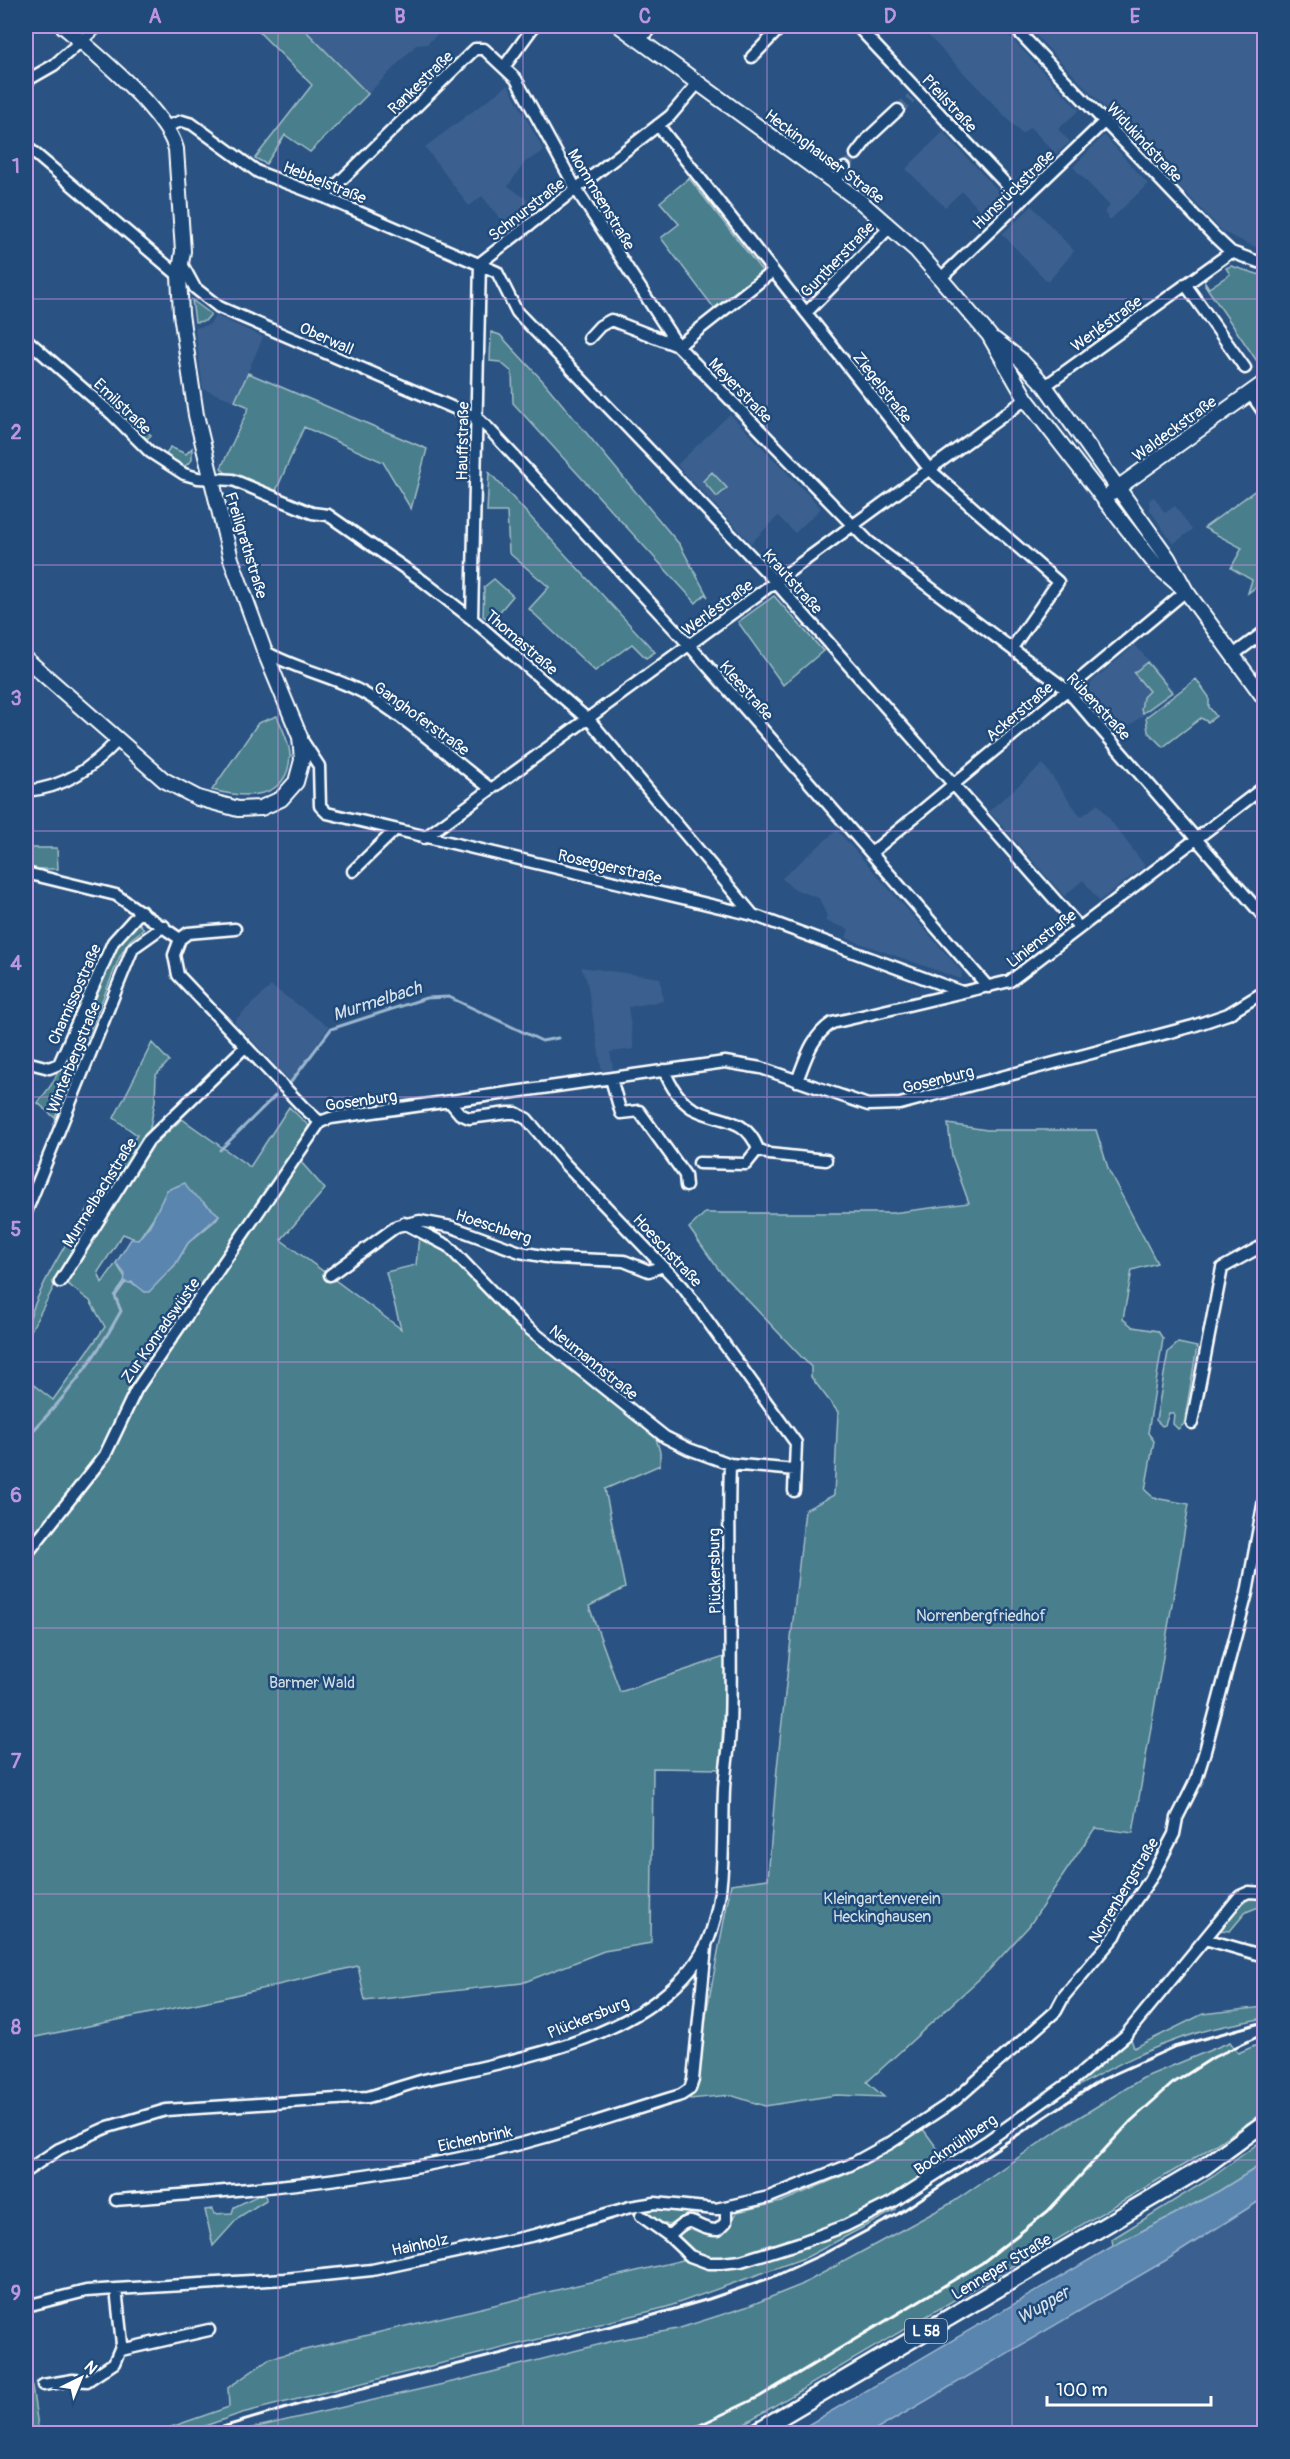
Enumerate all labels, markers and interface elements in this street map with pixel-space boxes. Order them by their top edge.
text: A [149,4,162,29]
text: B [394,4,406,29]
text: C [639,4,651,29]
text: D [884,4,897,29]
text: E [1130,4,1141,29]
street label: Rankestraße [384,47,458,119]
street label: Pfeilstraße [917,70,981,137]
street label: Widukindstraße [1102,99,1186,187]
street label: Heckinghauser Straße [761,105,888,208]
street label: Mommsenstraße [563,145,639,254]
street label: Hunsrückstraße [969,146,1059,234]
text: 1 [12,154,20,179]
street label: Hebbelstraße [280,157,369,209]
street label: Schnurstraße [485,174,569,246]
street label: Guntherstraße [796,217,879,302]
street label: Werléstraße [1067,291,1146,356]
street label: Oberwall [296,318,357,360]
street label: Ziegelstraße [848,348,916,427]
street label: Meyerstraße [704,354,776,428]
street label: Emilstraße [89,374,155,439]
street label: Waldeckstraße [1129,392,1221,466]
street label: Hauffstraße [452,401,474,481]
text: 2 [10,420,22,445]
street label: Freiligrathstraße [220,490,272,601]
street label: Krautstraße [758,545,827,618]
street label: Werléstraße [678,575,757,640]
street label: Thomastraße [481,606,562,680]
street label: Kleestraße [715,657,778,725]
street label: Rübenstraße [1062,669,1135,745]
street label: Ganghoferstraße [370,677,473,760]
street label: Ackerstraße [982,678,1058,746]
text: 3 [10,686,22,711]
street label: Roseggerstraße [556,845,664,889]
street label: Linienstraße [1003,905,1081,972]
street label: Chamissostraße [44,941,106,1048]
text: 4 [10,951,22,976]
water label: Murmelbach [330,976,426,1027]
street label: Winterbergstraße [43,999,105,1116]
street label: Gosenburg [901,1061,976,1098]
street label: Gosenburg [324,1086,398,1116]
street label: Murmelbachstraße [58,1134,142,1251]
street label: Hoeschberg [453,1205,534,1249]
street label: Hoeschstraße [628,1210,706,1291]
text: 5 [11,1217,22,1242]
street label: Zur Konradswüste [117,1274,205,1387]
street label: Neumannstraße [545,1321,642,1405]
text: 6 [10,1483,22,1508]
street label: Plückersburg [704,1528,726,1614]
park label: Norrenbergfriedhof [916,1606,1047,1626]
park label: Barmer Wald [269,1673,355,1693]
text: 7 [11,1749,22,1774]
street label: Norrenbergstraße [1084,1834,1163,1947]
park label: Kleingartenverein Heckinghausen [823,1889,941,1927]
street label: Plückersburg [545,1993,632,2043]
text: 8 [11,2015,21,2040]
street label: Bockmühlberg [910,2110,1001,2180]
street label: Eichenbrink [436,2121,514,2157]
street label: Hainholz [390,2229,450,2261]
street label: Lenneper Straße [948,2229,1055,2304]
water label: Wupper [1013,2280,1076,2330]
text: 9 [11,2281,21,2306]
road number: L 58 [905,2319,947,2343]
north arrow [51,2348,111,2408]
text: N [80,2357,101,2379]
scale bar [1047,2369,1210,2407]
text: 100 m [1056,2379,1108,2402]

